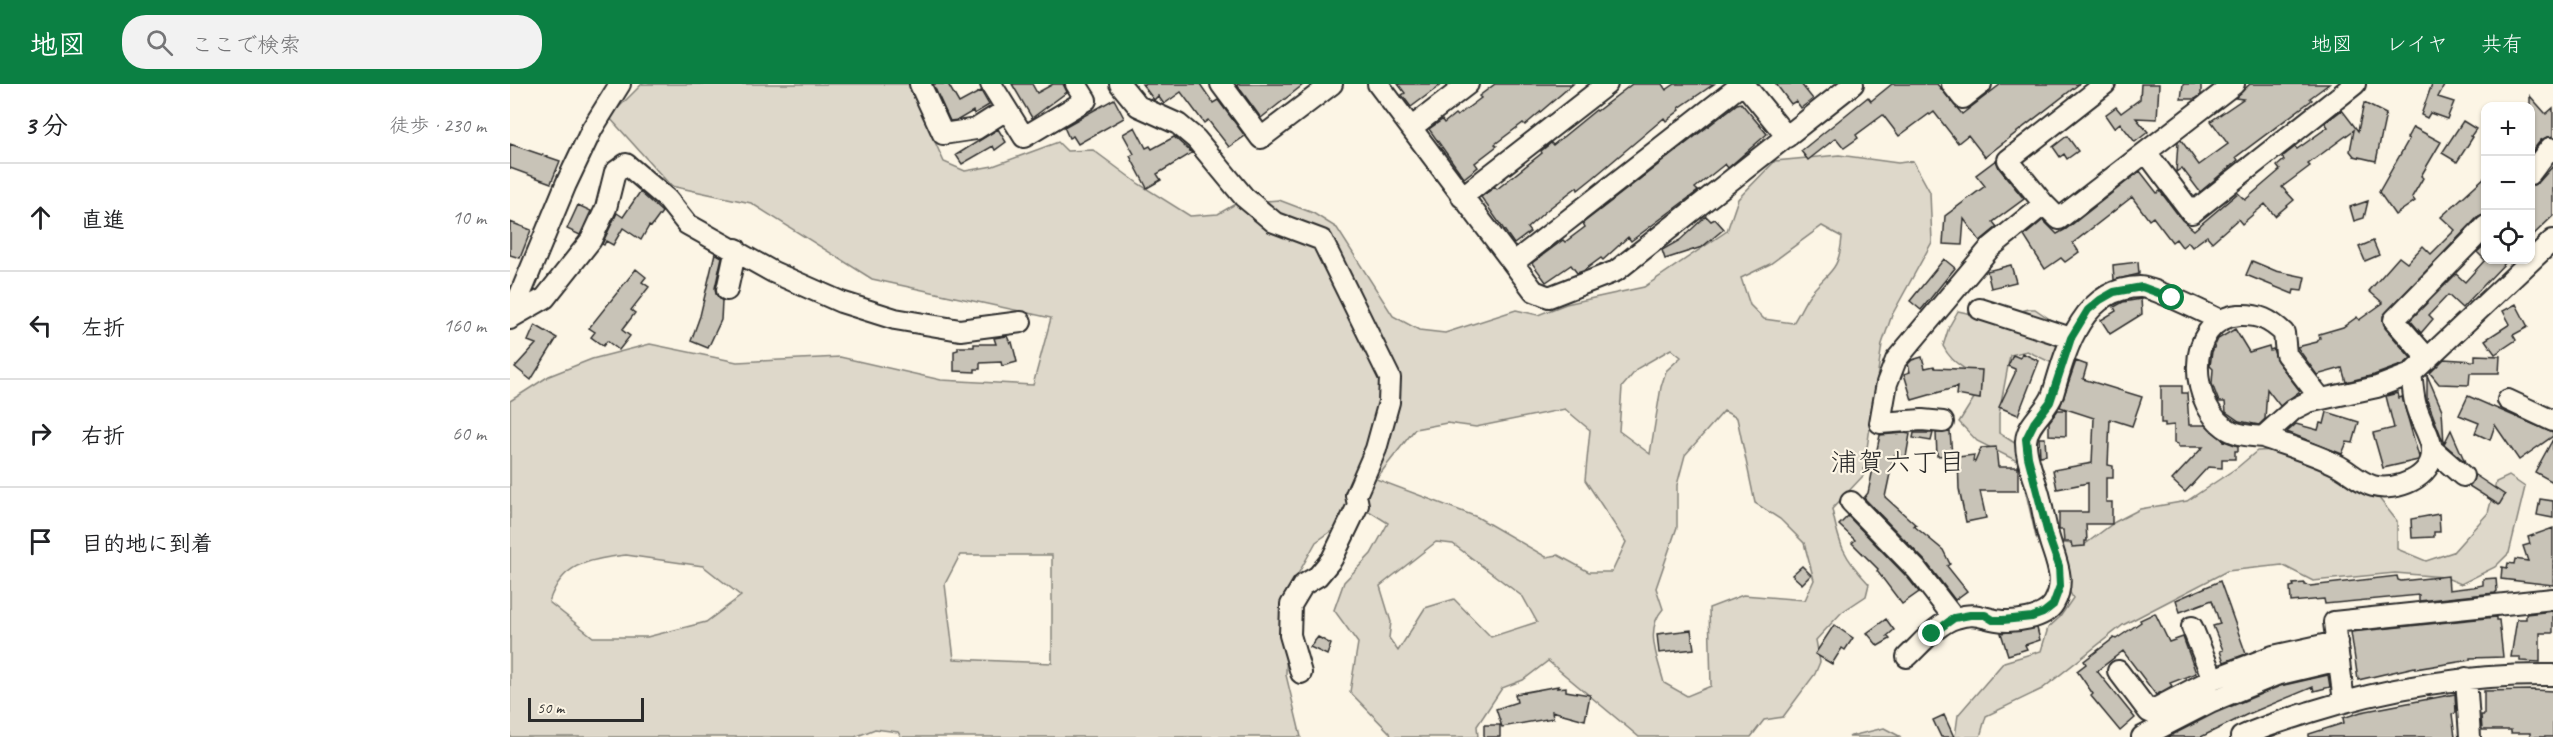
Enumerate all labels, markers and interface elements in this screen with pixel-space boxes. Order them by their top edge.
search box [122,15,542,69]
icon: search [143,26,176,59]
text: 地図 [30,27,86,62]
text: ここで検索 [191,31,301,59]
text: 地図 [2311,31,2353,57]
text: レイヤ [2386,31,2448,57]
text: 共有 [2481,31,2523,57]
map controls [2481,102,2535,264]
button: + [2481,102,2535,156]
text: 3 分 [24,109,68,142]
text: 徒歩 · 230 m [390,113,486,138]
button: − [2481,156,2535,210]
icon: ahead [24,201,57,234]
text: 10 m [452,205,486,230]
text: 直進 [81,206,125,234]
button: locate [2481,210,2535,264]
route start [2158,284,2184,310]
icon: left [24,309,57,342]
text: 160 m [443,313,486,338]
text: 左折 [81,314,125,342]
icon: right [24,417,57,450]
text: 60 m [452,421,486,446]
text: 右折 [81,422,125,450]
district label: 浦賀六丁目 [1831,445,1966,479]
icon: arrive [24,525,57,558]
text: 目的地に到着 [81,530,213,558]
route end [1918,620,1944,646]
scale bar [528,695,644,722]
text: 50 m [537,698,564,718]

